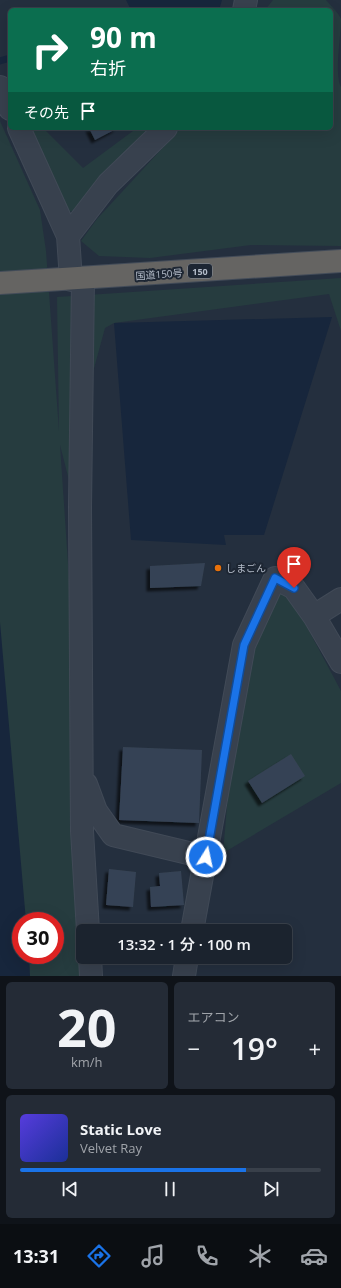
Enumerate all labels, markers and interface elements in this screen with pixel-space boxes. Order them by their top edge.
text: 90 m [90,18,157,56]
icon: right [24,24,76,76]
text: 右折 [90,56,126,80]
icon: arrive [77,100,99,122]
text: その先 [24,102,69,122]
road number: 150 [188,264,212,278]
street label: 国道150号 [135,265,183,283]
pin [277,547,311,588]
icon: arrive [283,553,305,575]
place label: しまごん [226,561,266,575]
marker: しまごん [213,563,223,573]
position arrow [185,836,227,878]
speed limit sign: 30 [12,912,64,964]
text: 13:32 · 1 分 · 100 m [117,934,251,954]
text: 20 [57,991,116,1062]
text: エアコン [188,1008,240,1026]
text: 19° [231,1028,278,1069]
text: − [188,1033,200,1063]
text: + [308,1033,321,1063]
text: km/h [71,1053,103,1071]
text: Static Love [80,1119,162,1139]
text: Velvet Ray [80,1139,142,1157]
icon: previous [59,1178,81,1200]
icon: pause [159,1178,181,1200]
icon: next [260,1178,282,1200]
icon: directions [85,1242,113,1270]
icon: music [139,1242,167,1270]
icon: phone [193,1242,221,1270]
icon: climate [246,1242,274,1270]
icon: car [300,1242,328,1270]
text: 13:31 [13,1244,59,1268]

